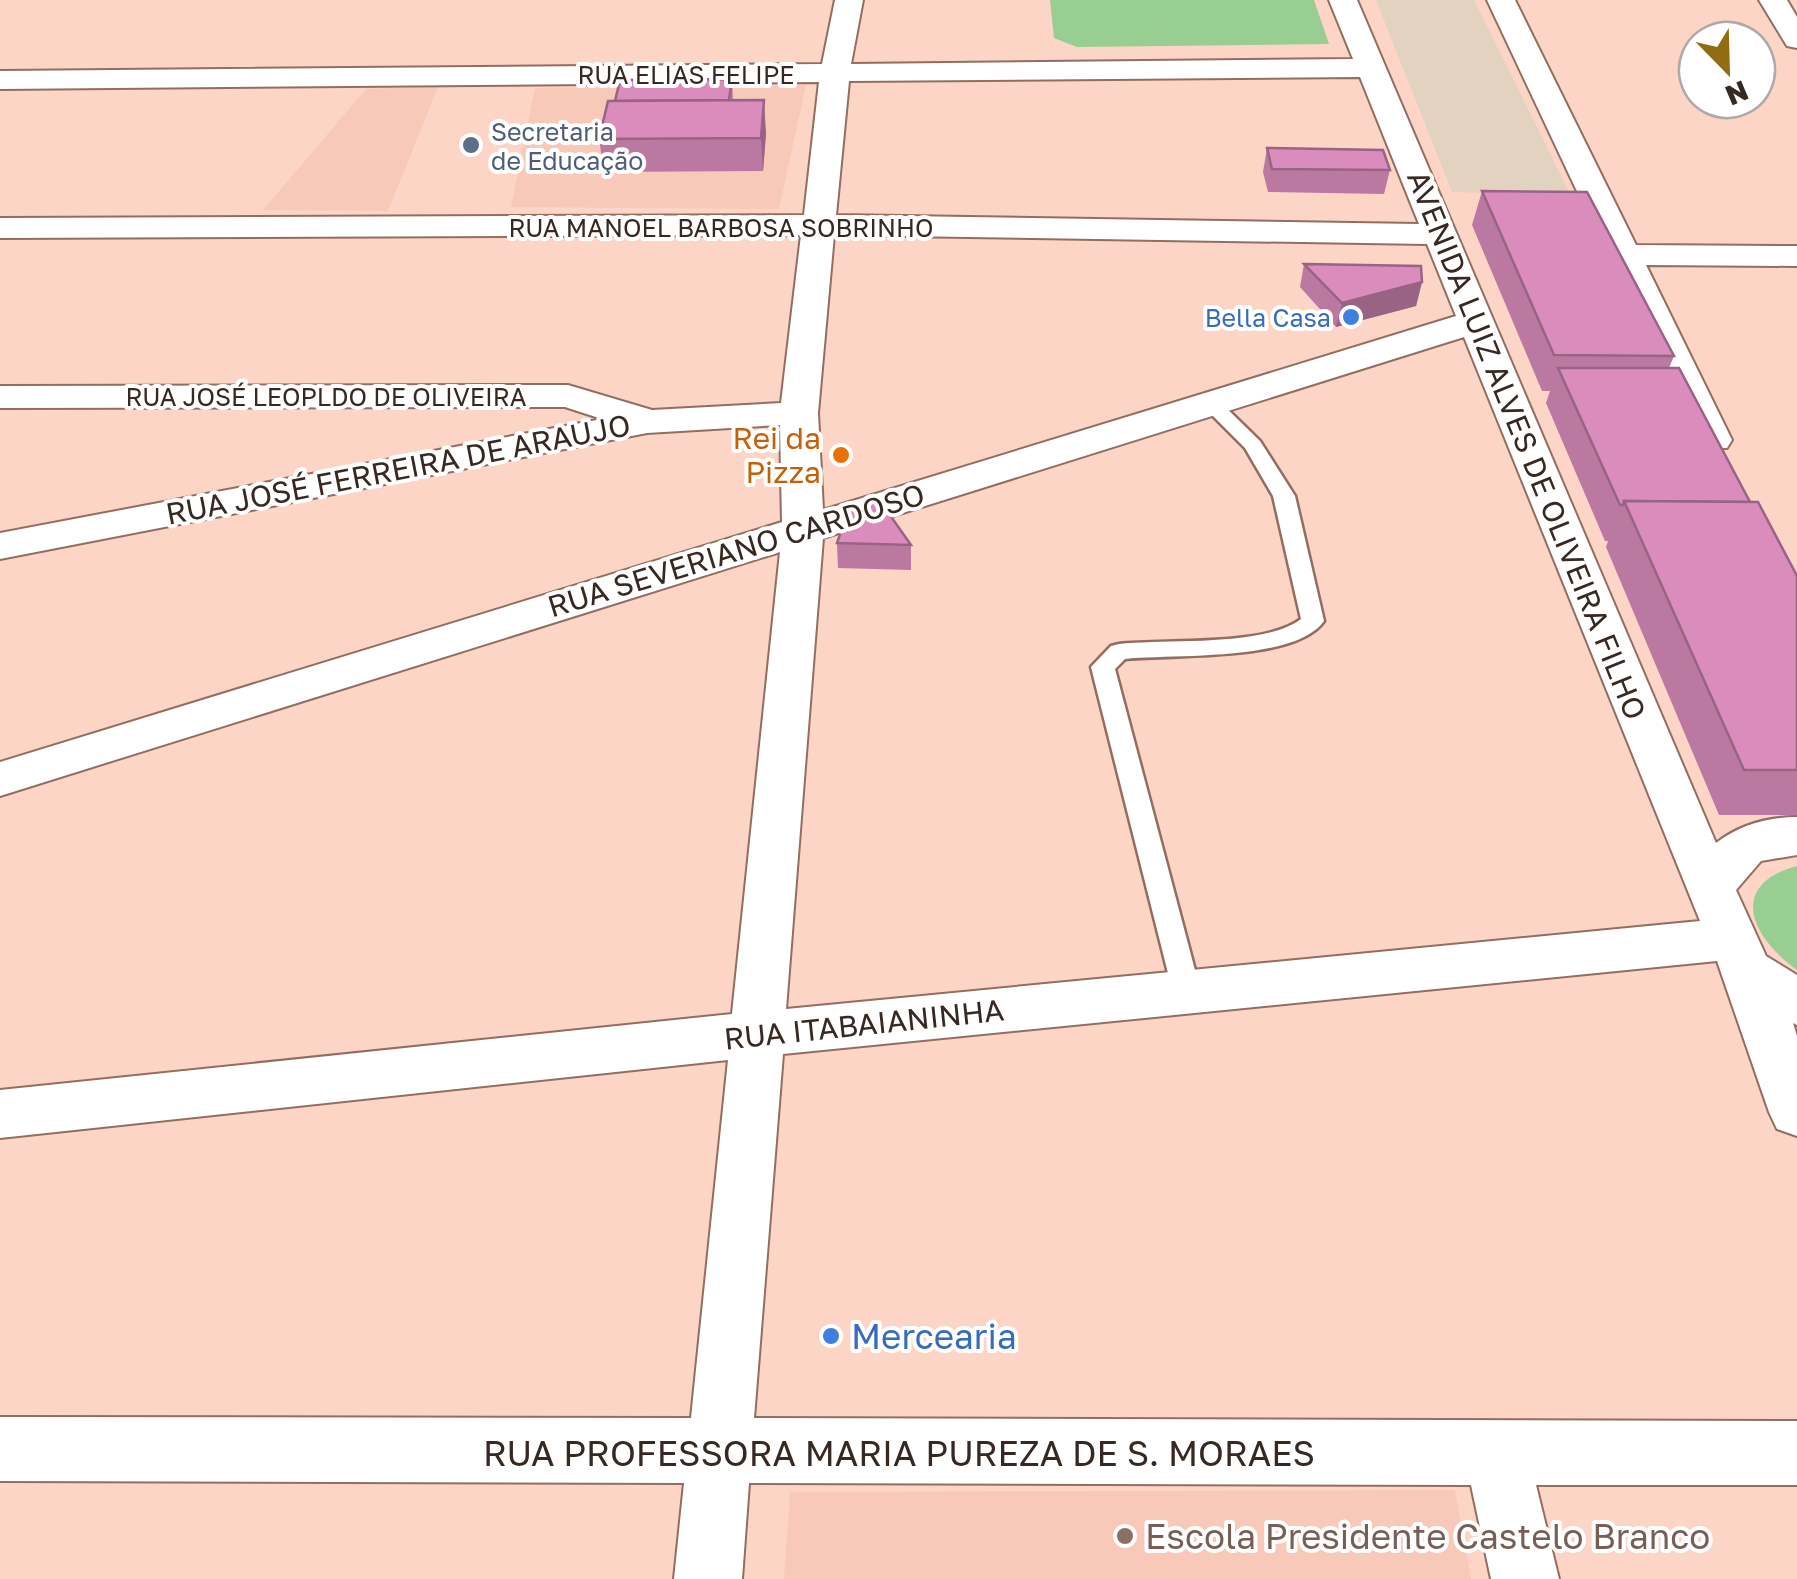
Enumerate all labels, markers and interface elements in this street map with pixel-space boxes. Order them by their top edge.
north arrow [1677,20,1777,120]
street label: RUA ELIAS FELIPE [577,59,795,90]
text: N [1721,74,1753,113]
place label: Secretaria de Educação [491,116,643,176]
marker: Secretaria de Educação [460,134,482,156]
street label: AVENIDA LUIZ ALVES DE OLIVEIRA FILHO [1400,165,1654,725]
street label: RUA MANOEL BARBOSA SOBRINHO [508,212,934,243]
place label: Bella Casa [1205,302,1331,333]
marker: Bella Casa [1340,306,1362,328]
street label: RUA JOSÉ LEOPLDO DE OLIVEIRA [125,381,527,412]
street label: RUA JOSÉ FERREIRA DE ARAUJO [163,406,633,532]
place label: Rei da Pizza [733,420,821,490]
marker: Rei da Pizza [830,444,852,466]
street label: RUA SEVERIANO CARDOSO [543,475,929,625]
street label: RUA ITABAIANINHA [722,991,1006,1057]
place label: Mercearia [851,1315,1017,1357]
marker: Mercearia [820,1325,842,1347]
street label: RUA PROFESSORA MARIA PUREZA DE S. MORAES [483,1432,1315,1474]
place label: Escola Presidente Castelo Branco [1145,1515,1710,1557]
marker: Escola Presidente Castelo Branco [1114,1525,1136,1547]

